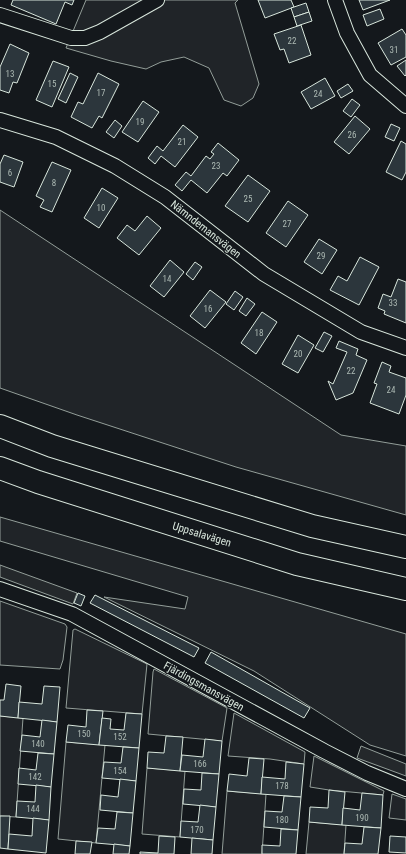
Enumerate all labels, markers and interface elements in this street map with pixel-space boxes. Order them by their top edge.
house number: 22 [288,36,297,46]
house number: 31 [390,45,398,55]
house number: 13 [6,69,14,79]
house number: 15 [48,79,57,89]
house number: 17 [97,88,106,98]
house number: 24 [314,89,323,99]
house number: 19 [136,117,144,127]
house number: 26 [348,130,356,140]
house number: 21 [178,137,186,147]
house number: 23 [212,161,220,171]
house number: 6 [8,168,12,178]
house number: 8 [52,178,56,188]
house number: 25 [244,194,253,204]
street label: Nämndemansvägen [168,198,244,261]
house number: 10 [97,203,105,213]
house number: 27 [283,219,292,229]
house number: 29 [317,251,325,261]
house number: 14 [163,274,172,284]
house number: 33 [389,298,397,308]
house number: 16 [204,304,212,314]
house number: 18 [255,328,263,338]
house number: 20 [294,349,302,359]
house number: 22 [347,366,356,376]
house number: 24 [387,385,396,395]
street label: Uppsalavägen [171,519,233,550]
street label: Fjärdingsmansvägen [161,659,246,714]
house number: 150 [77,729,91,739]
house number: 152 [113,732,127,742]
house number: 140 [31,739,45,749]
house number: 166 [193,759,207,769]
house number: 154 [113,766,127,776]
house number: 142 [28,772,42,782]
house number: 178 [275,781,289,791]
house number: 144 [26,804,40,814]
house number: 190 [355,813,369,823]
house number: 180 [275,815,289,825]
house number: 170 [190,825,204,835]

